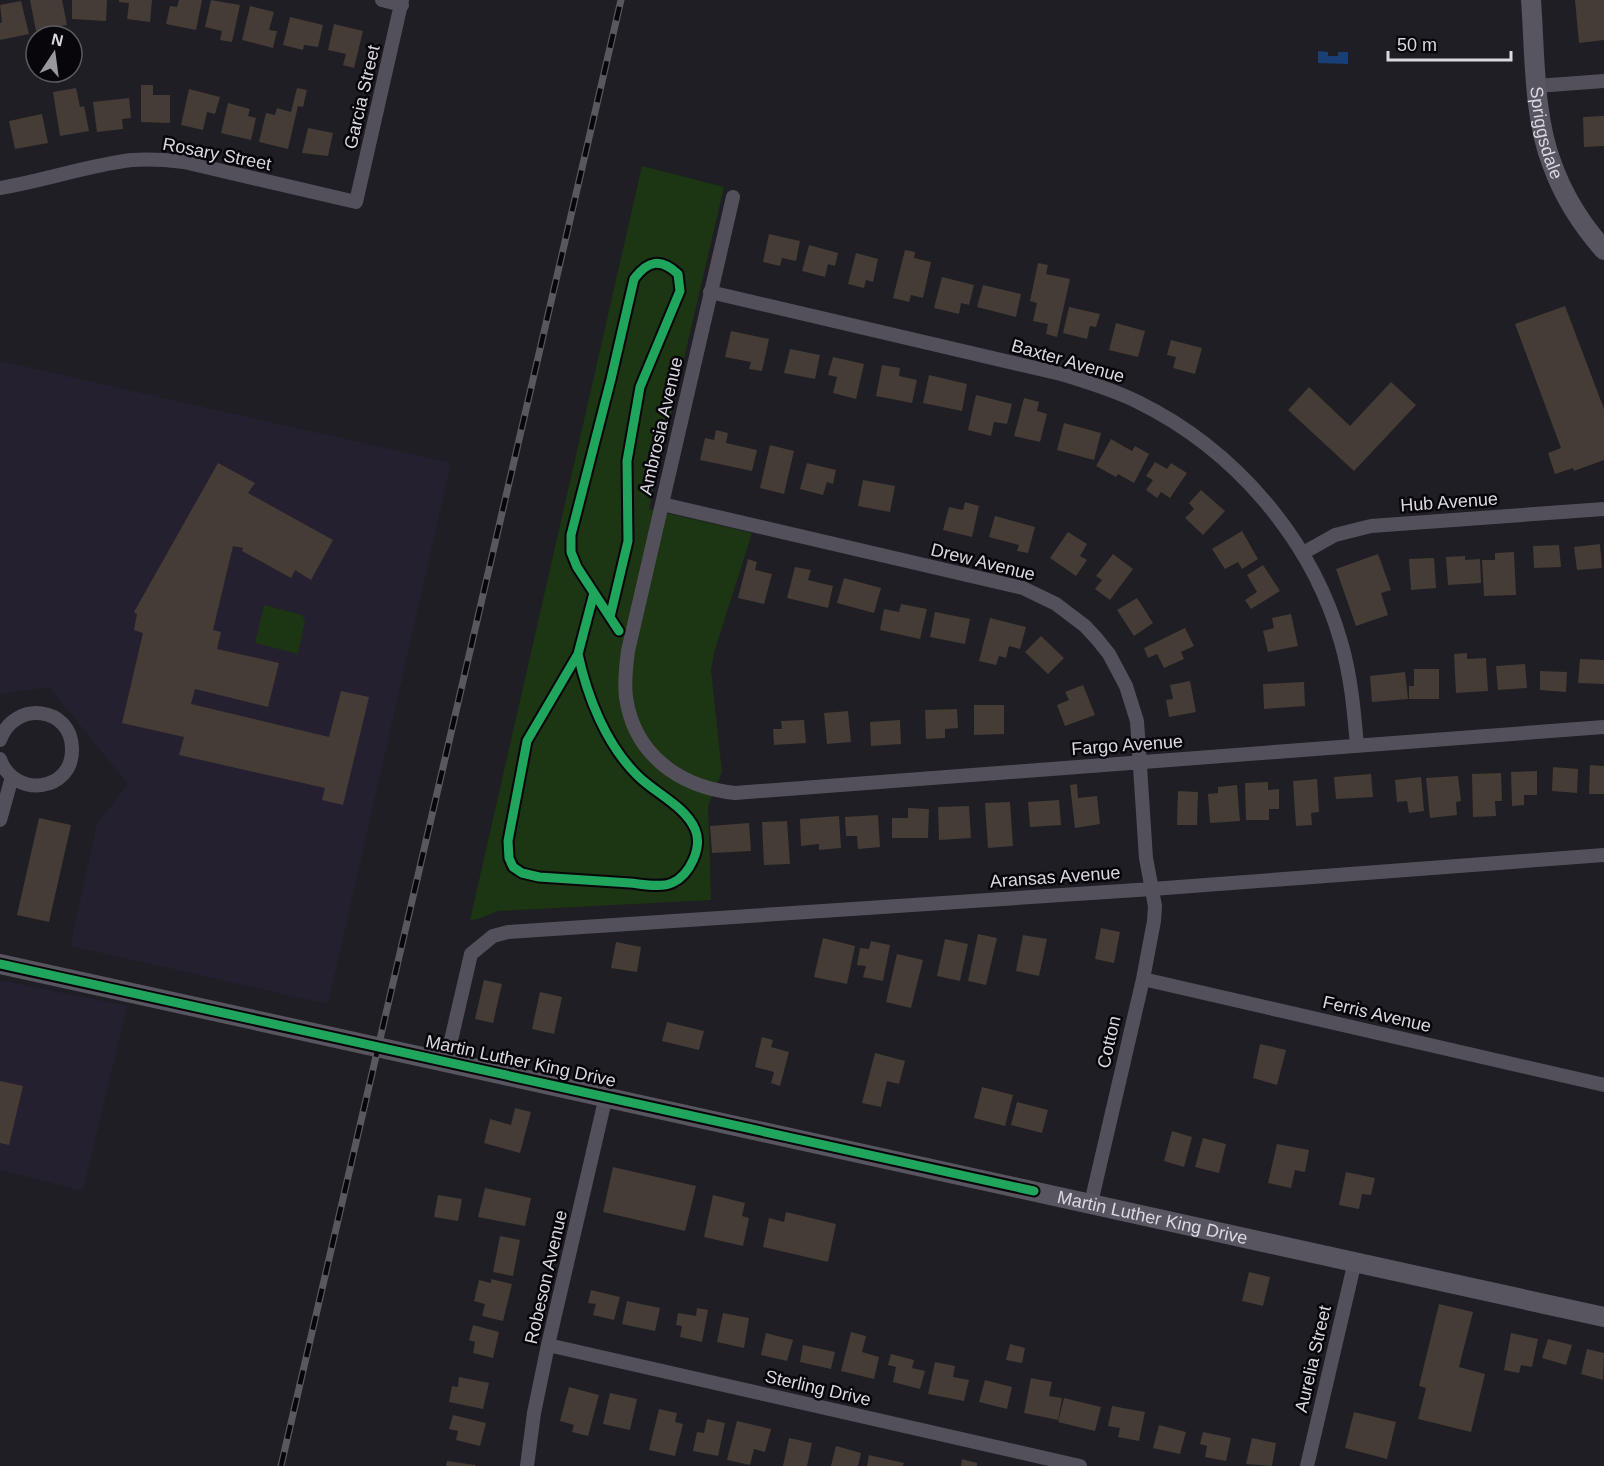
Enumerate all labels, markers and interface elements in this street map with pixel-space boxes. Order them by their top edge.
north arrow [24,24,84,84]
scale bar [1388,24,1511,62]
text: N [50,30,65,49]
text: 50 m [1397,35,1437,55]
street label: Garcia Street [340,43,384,151]
street label: Spriggsdale [1526,85,1567,182]
street label: Rosary Street [161,134,273,174]
street label: Baxter Avenue [1009,335,1127,387]
street label: Ambrosia Avenue [635,355,687,497]
street label: Hub Avenue [1400,489,1498,515]
street label: Drew Avenue [929,539,1037,585]
street label: Fargo Avenue [1071,731,1183,759]
street label: Aransas Avenue [989,862,1121,892]
street label: Ferris Avenue [1321,992,1433,1036]
street label: Cotton [1093,1014,1125,1070]
street label: Martin Luther King Drive [424,1031,618,1091]
street label: Martin Luther King Drive [1055,1187,1249,1248]
street label: Robeson Avenue [521,1208,571,1346]
street label: Aurelia Street [1291,1304,1335,1414]
street label: Sterling Drive [763,1366,873,1410]

